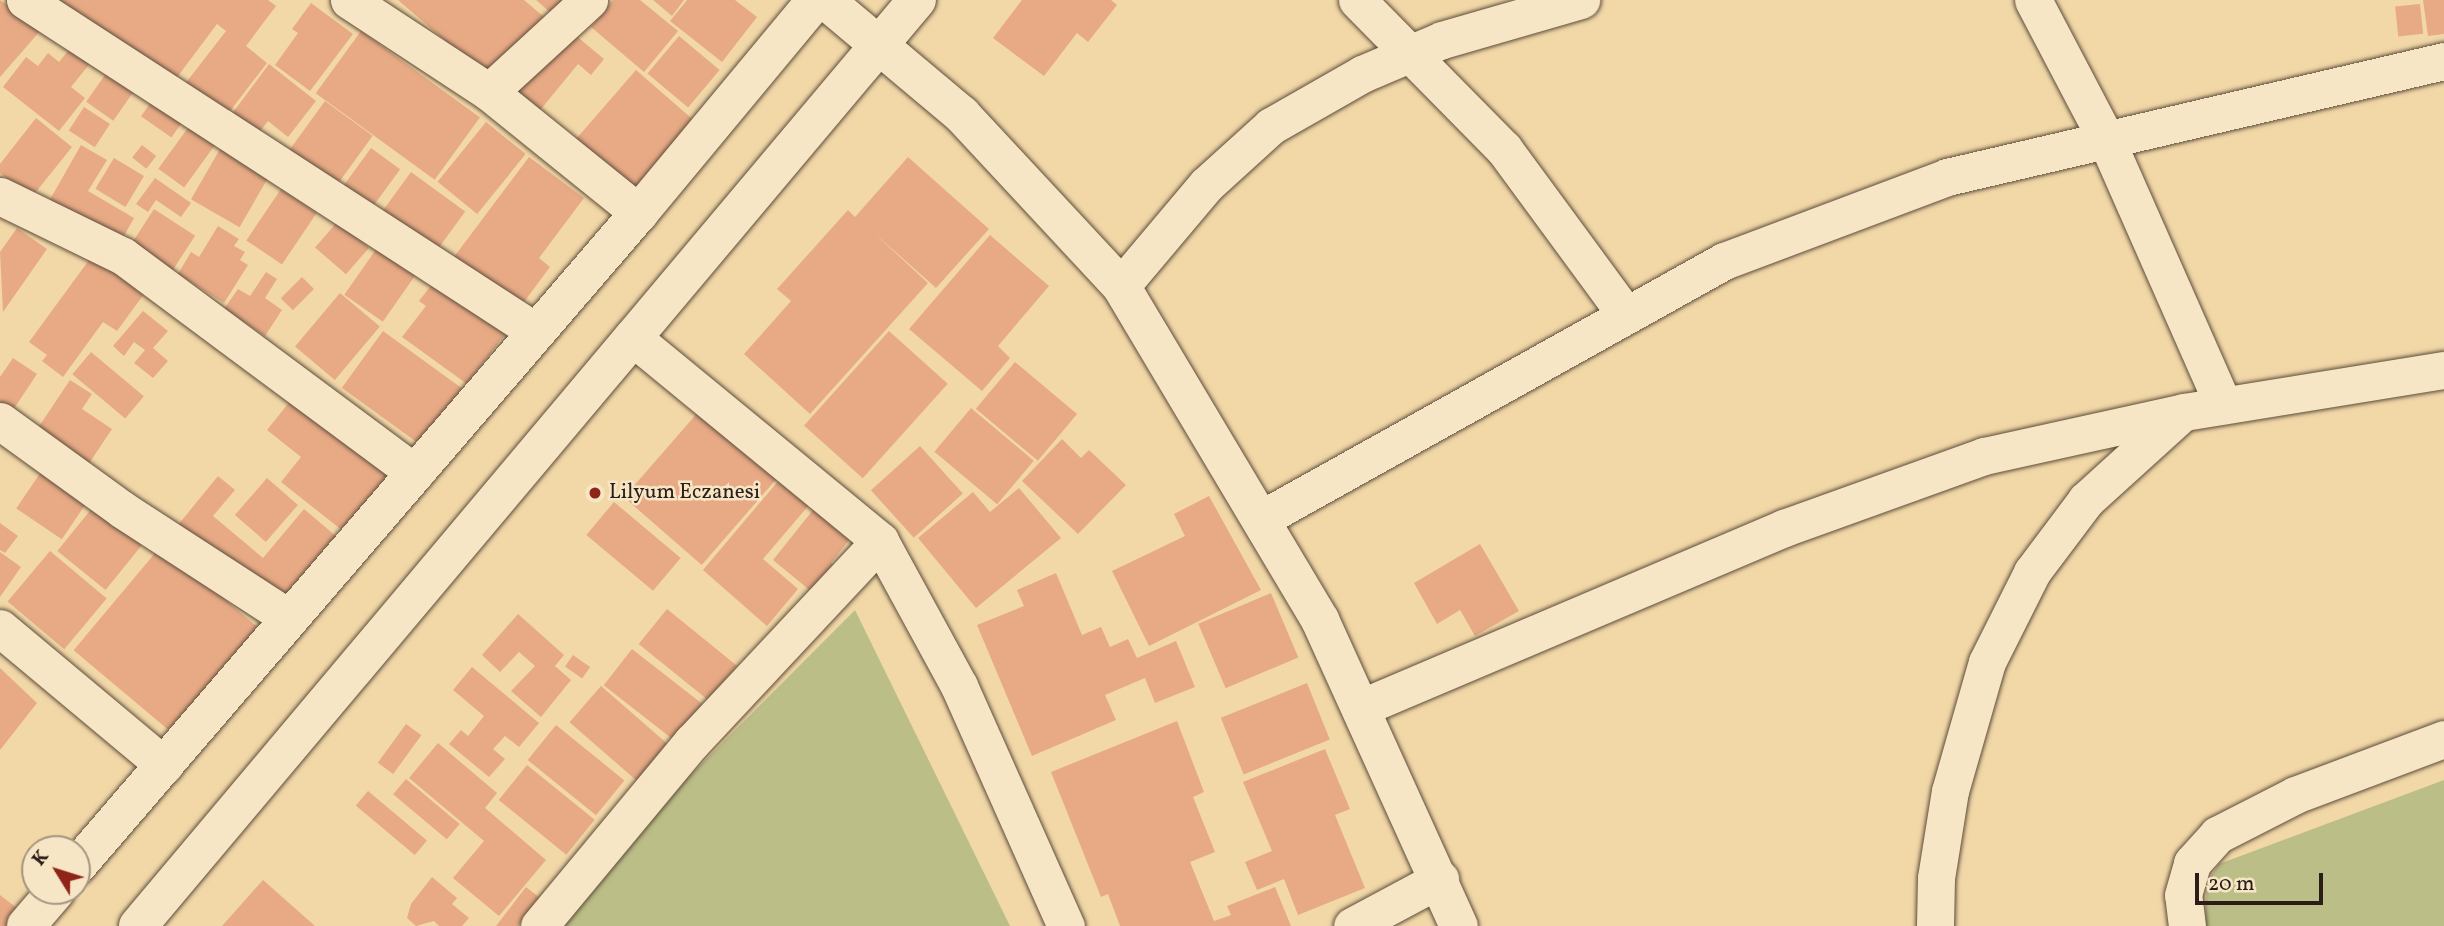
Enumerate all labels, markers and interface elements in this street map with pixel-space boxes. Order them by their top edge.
place label: Lilyum Eczanesi [609,480,760,506]
marker: Lilyum Eczanesi [587,485,603,501]
north arrow [21,835,91,905]
text: K [27,845,56,872]
scale bar [2199,860,2327,904]
text: 20 m [2208,870,2254,899]

